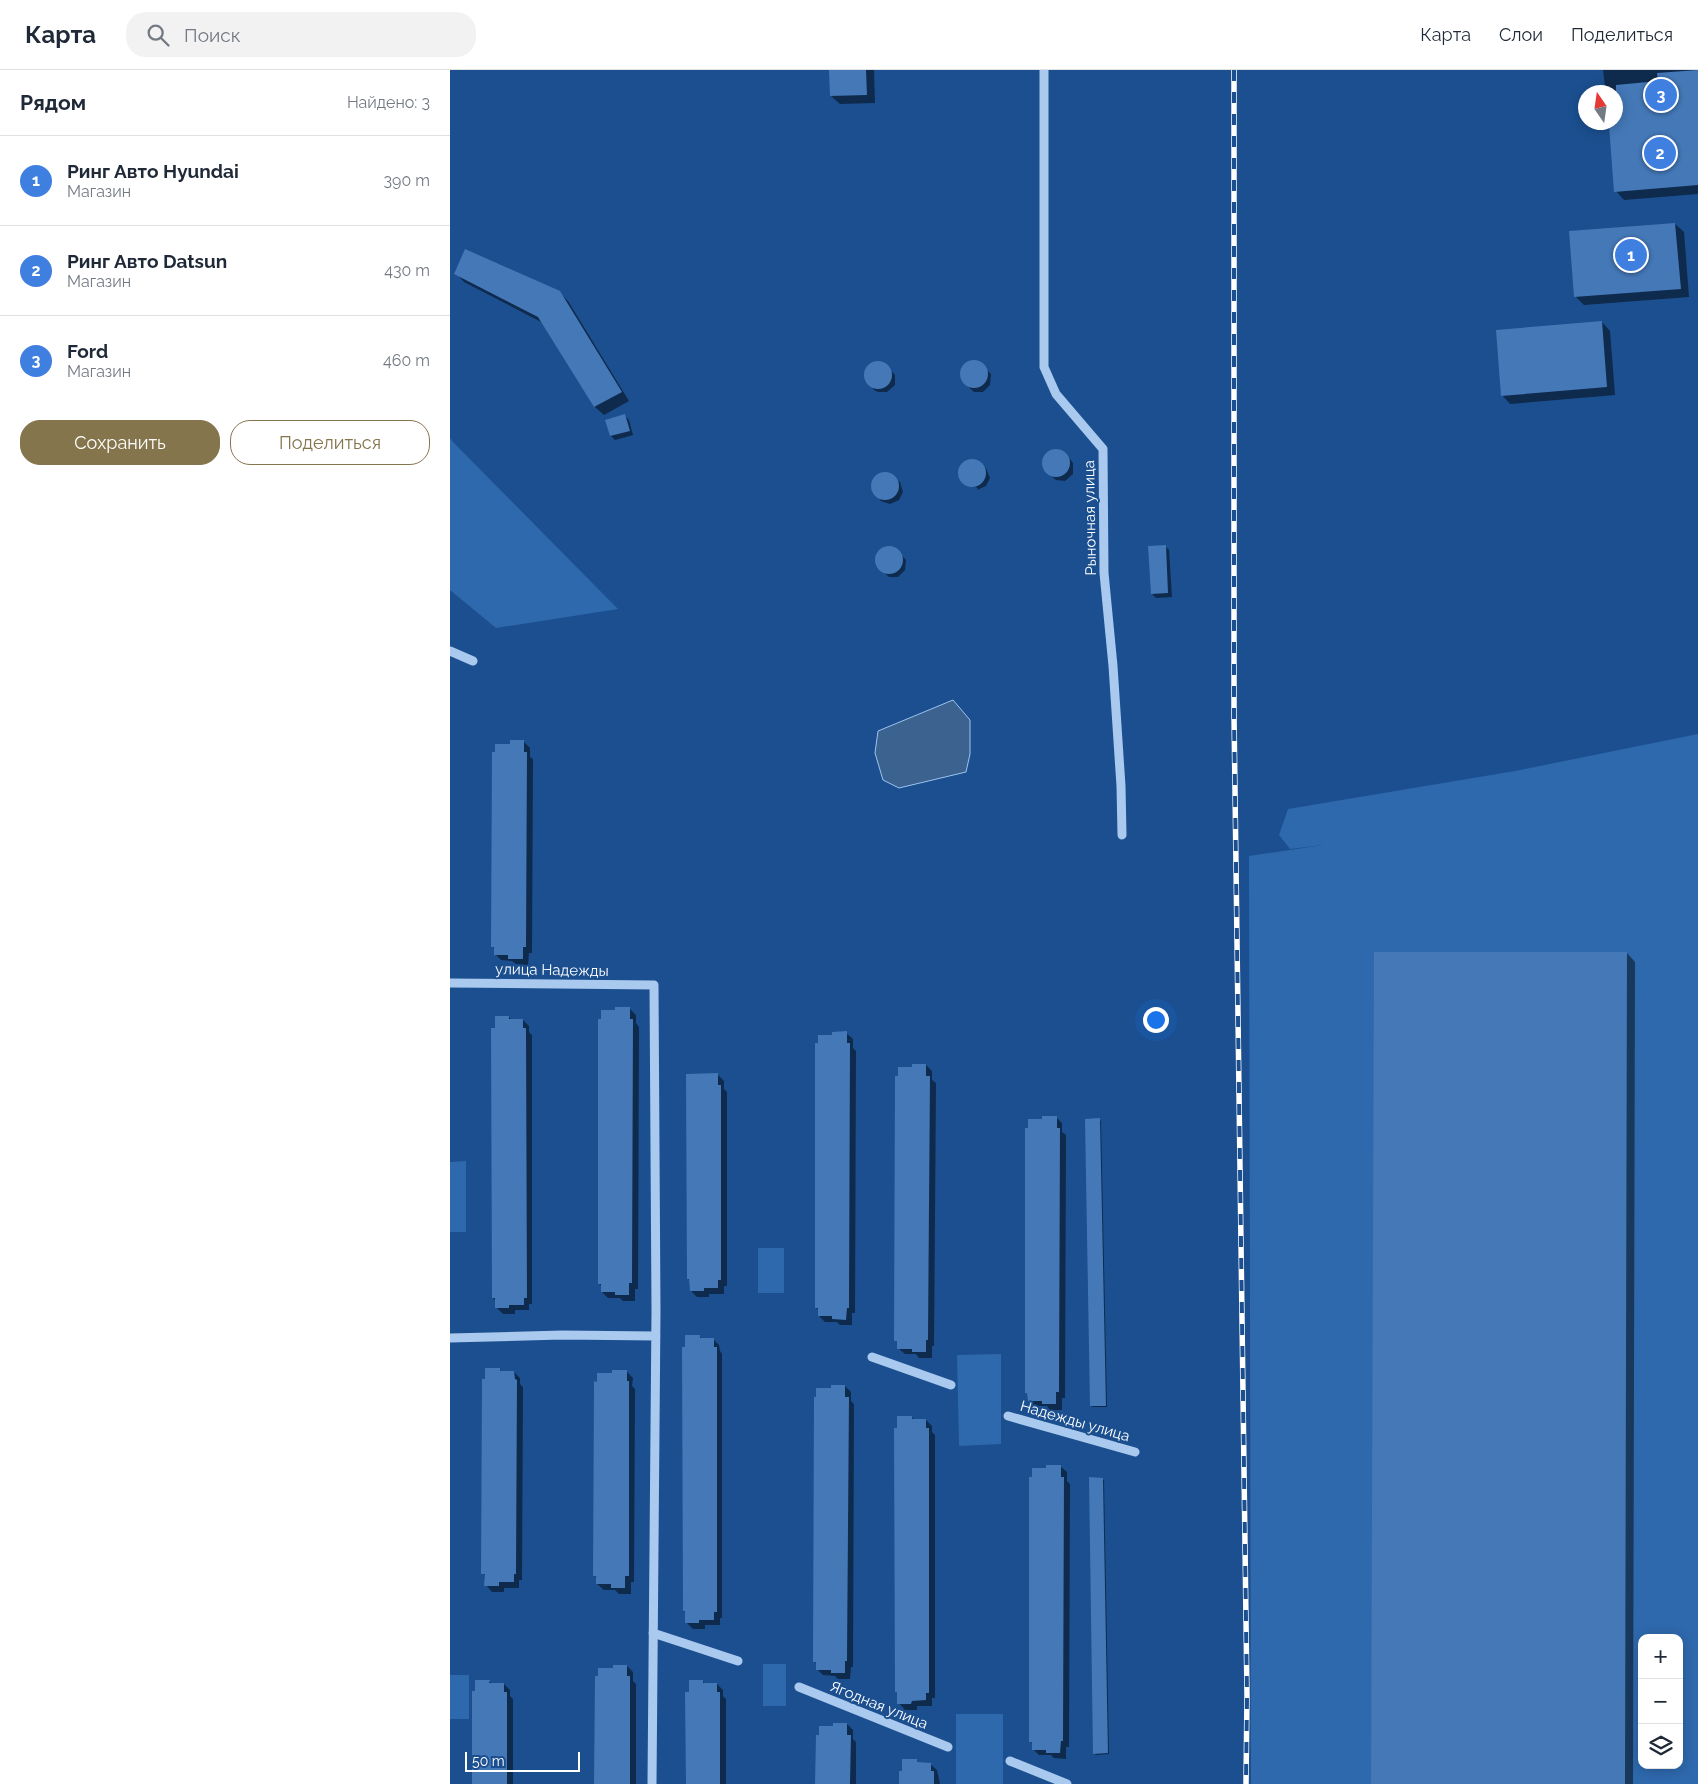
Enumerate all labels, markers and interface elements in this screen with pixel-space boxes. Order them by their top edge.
search box [126,12,476,57]
text: Карта [25,20,96,49]
icon: search [144,21,172,49]
text: Поиск [184,24,241,46]
text: Карта [1420,24,1471,45]
text: Слои [1499,24,1543,45]
text: Поделиться [1571,24,1673,45]
pin: 3 [1645,76,1677,114]
north arrow [1578,85,1623,130]
text: Рядом [20,90,86,115]
text: Найдено: 3 [347,93,430,112]
pin: 2 [1644,134,1676,172]
text: Ринг Авто Hyundai [67,160,239,182]
text: 1 [32,171,40,190]
text: 390 m [384,171,430,190]
text: Магазин [67,182,131,201]
pin: 1 [1615,236,1647,274]
text: Ринг Авто Datsun [67,250,227,272]
text: 2 [31,261,41,280]
text: 430 m [384,261,430,280]
text: Магазин [67,272,131,291]
text: Ford [67,340,108,362]
text: 3 [32,351,40,370]
text: 460 m [383,351,430,370]
text: Магазин [67,362,131,381]
button: Сохранить [20,420,220,465]
button: Поделиться [230,420,430,465]
street label: Рыночная улица [1080,460,1100,576]
street label: улица Надежды [495,960,609,980]
your location [1143,1007,1169,1033]
street label: Надежды улица [1018,1397,1132,1445]
map controls [1638,1634,1683,1769]
button: + [1638,1634,1683,1679]
street label: Ягодная улица [828,1677,930,1733]
button: − [1638,1679,1683,1724]
button: layers [1638,1724,1683,1769]
scale bar [465,1749,580,1772]
text: 50 m [472,1753,505,1769]

